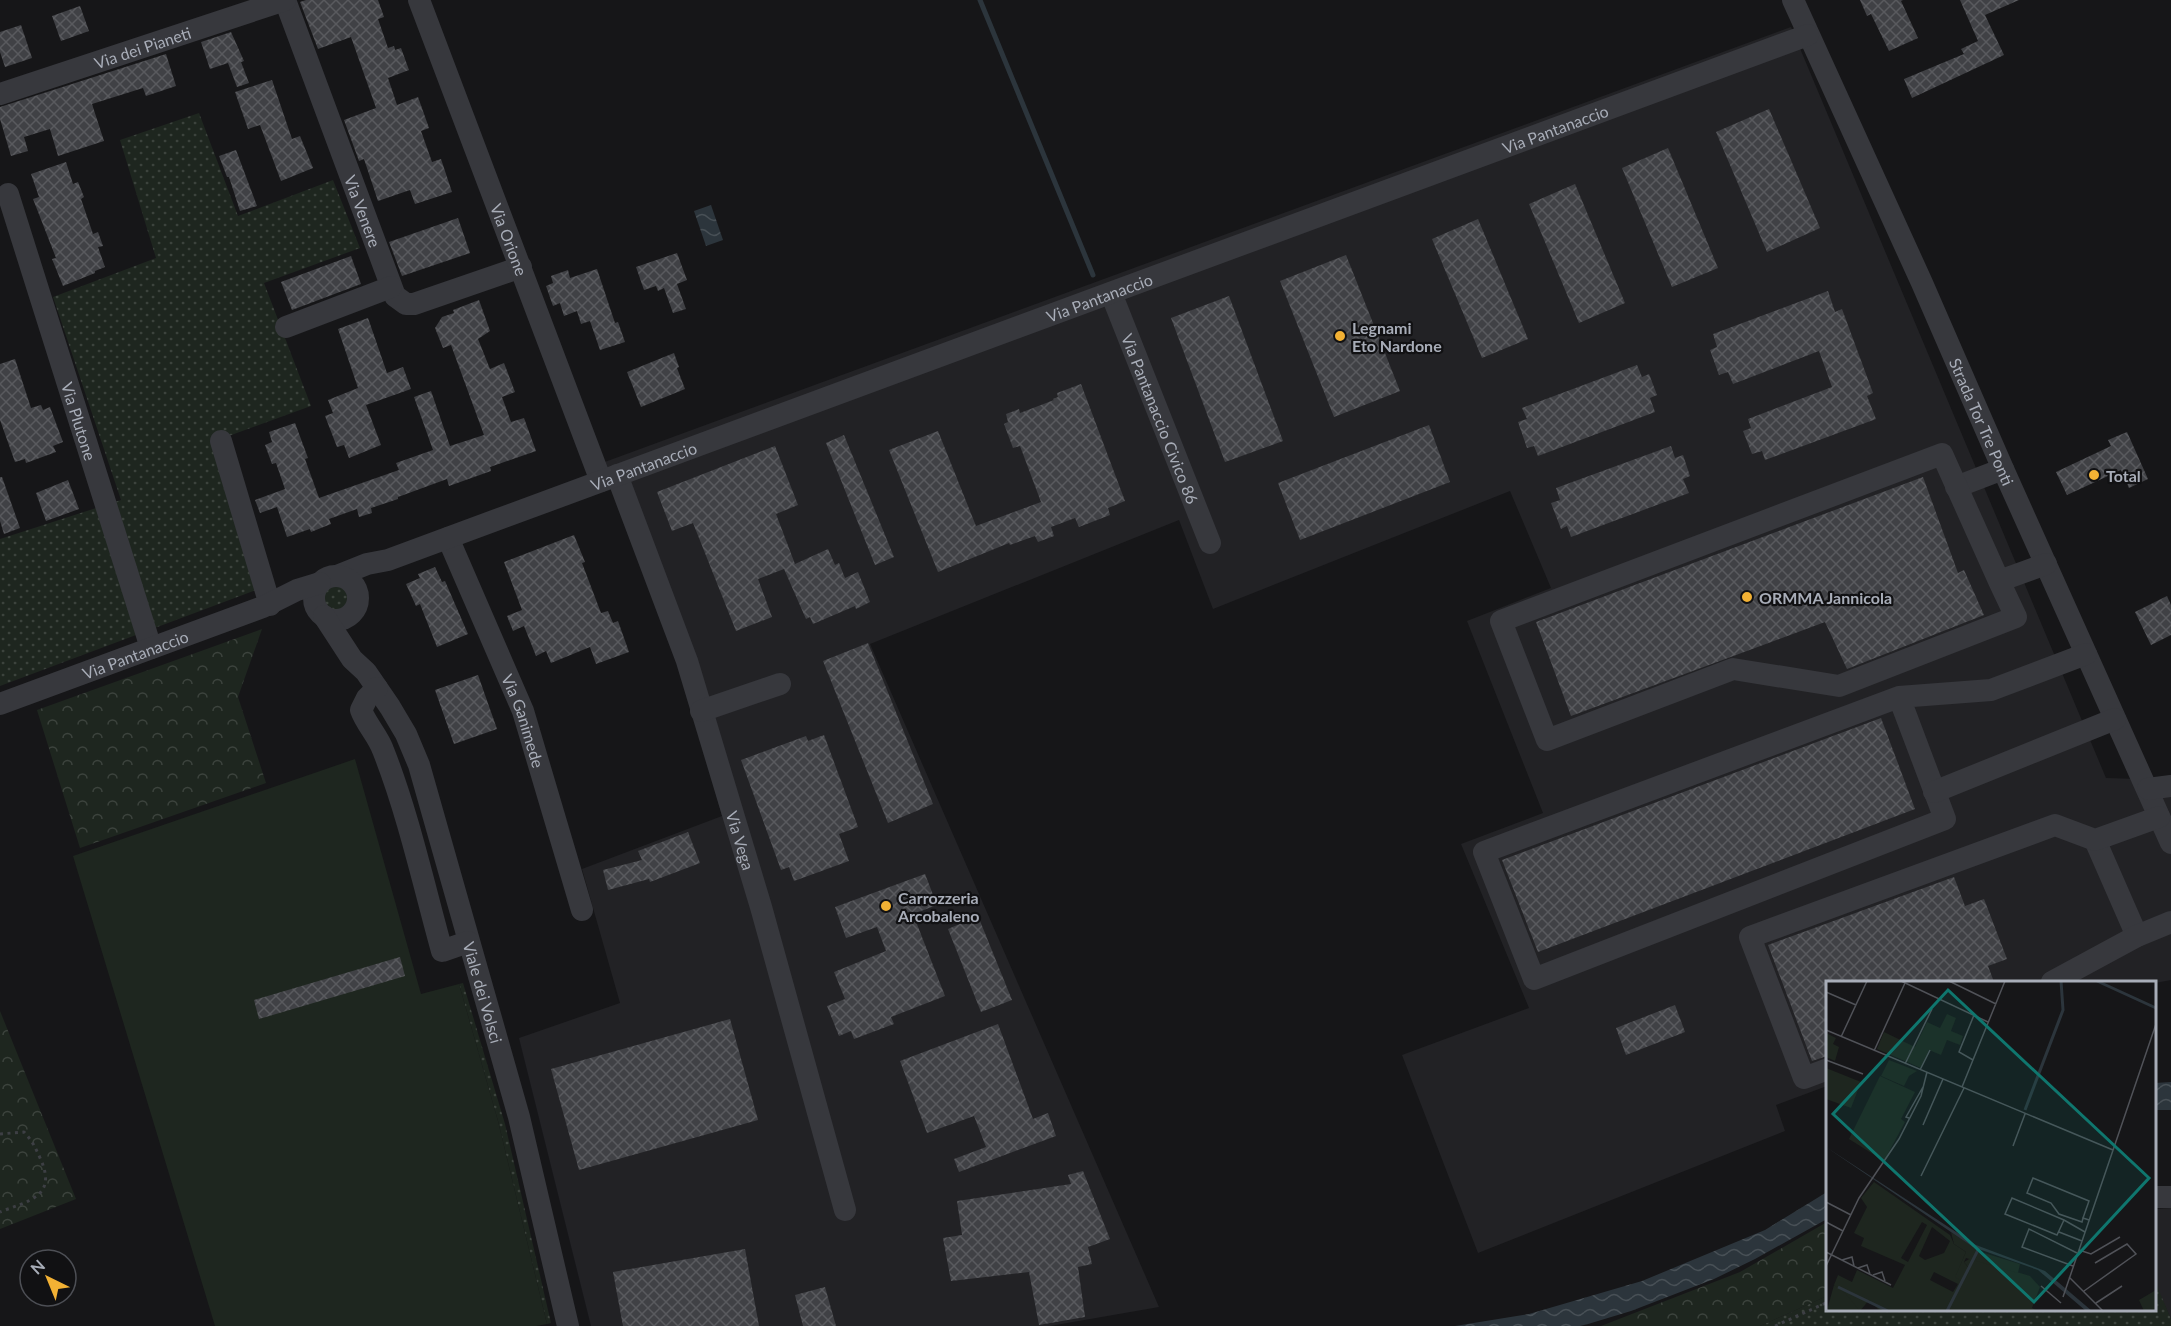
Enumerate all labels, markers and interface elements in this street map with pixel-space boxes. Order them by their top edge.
street label: Via dei Pianeti [92,22,193,72]
street label: Via Pantanaccio [1499,100,1611,157]
street label: Via Venere [341,172,385,250]
street label: Via Orione [487,201,532,278]
street label: Via Pantanaccio [1044,269,1155,325]
place label: Legnami Eto Nardone [1352,318,1442,355]
marker: Legnami Eto Nardone [1333,329,1347,343]
street label: Via Pantanaccio Civico 86 [1118,331,1203,506]
street label: Strada Tor Tre Ponti [1946,355,2018,488]
street label: Via Plutone [58,379,101,463]
street label: Via Pantanaccio [588,437,699,494]
place label: Total [2106,466,2141,485]
marker: Total [2087,468,2101,482]
place label: ORMMA Jannicola [1759,588,1892,607]
marker: ORMMA Jannicola [1740,590,1754,604]
street label: Via Pantanaccio [79,626,191,682]
street label: Via Ganimede [499,671,549,770]
street label: Via Vega [723,809,759,872]
place label: Carrozzeria Arcobaleno [897,888,980,925]
marker: Carrozzeria Arcobaleno [879,899,893,913]
street label: Viale dei Volsci [460,939,507,1045]
inset map [1826,981,2156,1311]
north arrow [18,1248,78,1308]
text: N [26,1256,48,1278]

